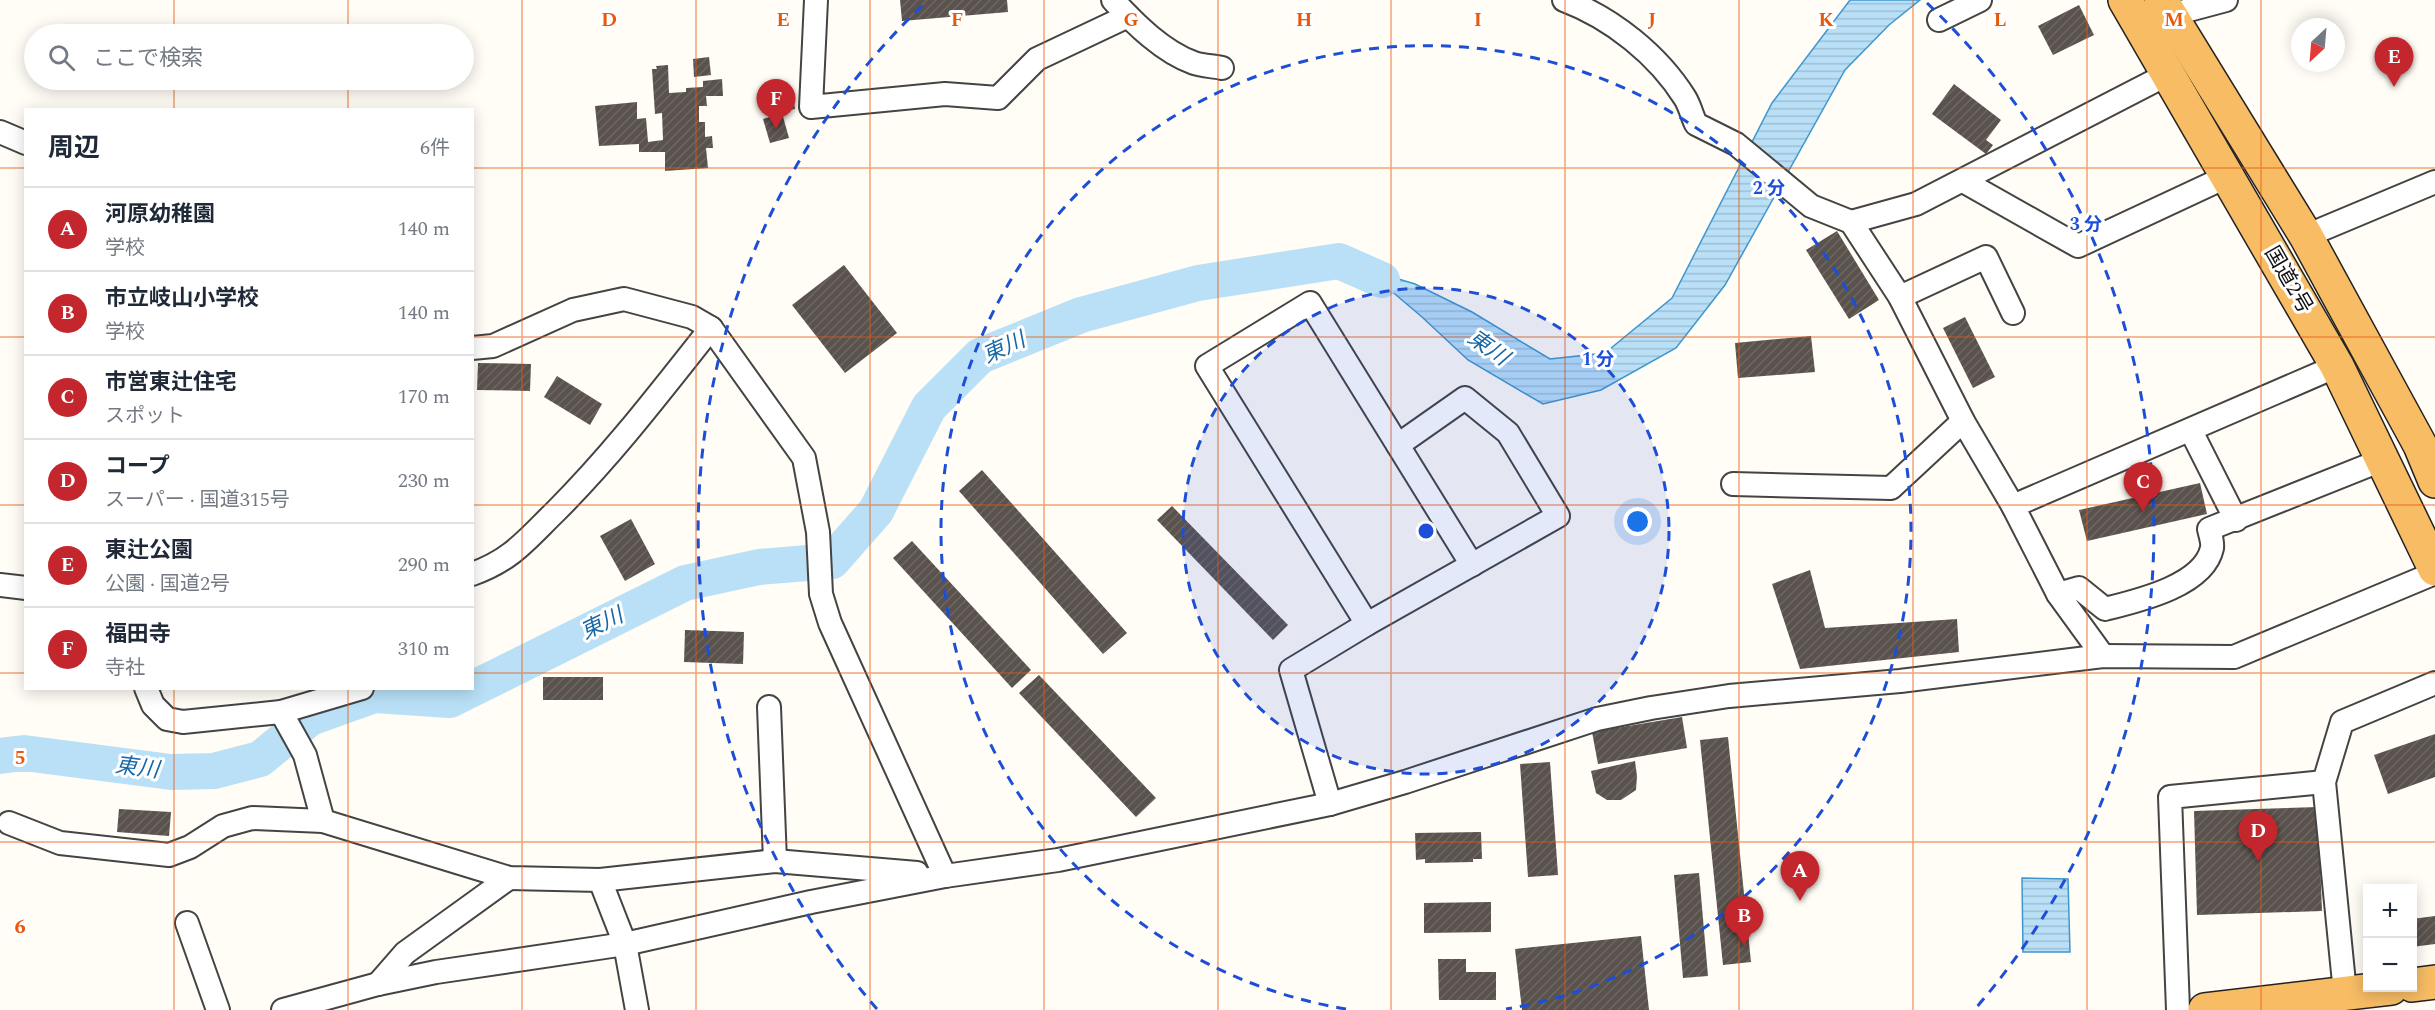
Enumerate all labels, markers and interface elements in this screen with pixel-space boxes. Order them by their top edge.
text: D [601,5,617,35]
text: E [776,5,790,35]
text: F [951,5,963,35]
text: G [1123,5,1139,35]
text: H [1296,5,1312,35]
text: I [1474,5,1482,35]
text: J [1648,5,1656,35]
text: K [1818,5,1834,35]
text: L [1994,5,2006,35]
text: M [2164,5,2184,35]
north arrow [2291,18,2345,72]
search box [24,24,474,90]
pin: E [2374,38,2414,87]
icon: search [45,41,78,74]
text: ここで検索 [93,42,203,75]
pin: F [756,80,796,129]
text: 周辺 [48,128,100,168]
text: 6件 [420,133,450,163]
text: 2 分 [1753,175,1785,202]
text: 河原幼稚園 [105,198,215,231]
text: 3 分 [2070,211,2102,238]
text: A [60,214,75,244]
text: 140 m [398,214,450,244]
text: 学校 [105,233,145,263]
street label: 国道2号 [2256,240,2320,320]
text: 市立岐山小学校 [105,282,259,315]
text: B [60,298,75,328]
text: 140 m [398,298,450,328]
text: 学校 [105,317,145,347]
water label: 東川 [1461,322,1517,375]
water label: 東川 [977,323,1033,372]
text: 1 分 [1582,346,1614,373]
text: 市営東辻住宅 [105,366,237,399]
text: C [60,382,75,412]
text: 170 m [398,382,450,412]
text: スポット [105,401,185,431]
text: コープ [105,450,170,483]
pin: C [2124,462,2162,512]
text: D [59,466,76,496]
text: 230 m [398,466,450,496]
text: スーパー · 国道315号 [105,485,290,515]
your location [1623,507,1652,536]
centre of rings [1416,521,1436,541]
text: 東辻公園 [105,534,193,567]
text: E [61,550,74,580]
text: 290 m [398,550,450,580]
text: 公園 · 国道2号 [105,569,230,599]
water label: 東川 [575,599,631,648]
text: 福田寺 [105,618,171,651]
text: F [61,634,74,664]
text: 310 m [398,634,450,664]
text: 寺社 [105,653,145,683]
text: 5 [14,743,26,773]
water label: 東川 [113,749,163,787]
pin: D [2238,812,2278,861]
pin: A [1780,852,1820,901]
map controls [2363,884,2417,992]
button: + [2363,884,2417,938]
pin: B [1724,896,1764,946]
text: 6 [14,912,26,942]
button: − [2363,938,2417,992]

